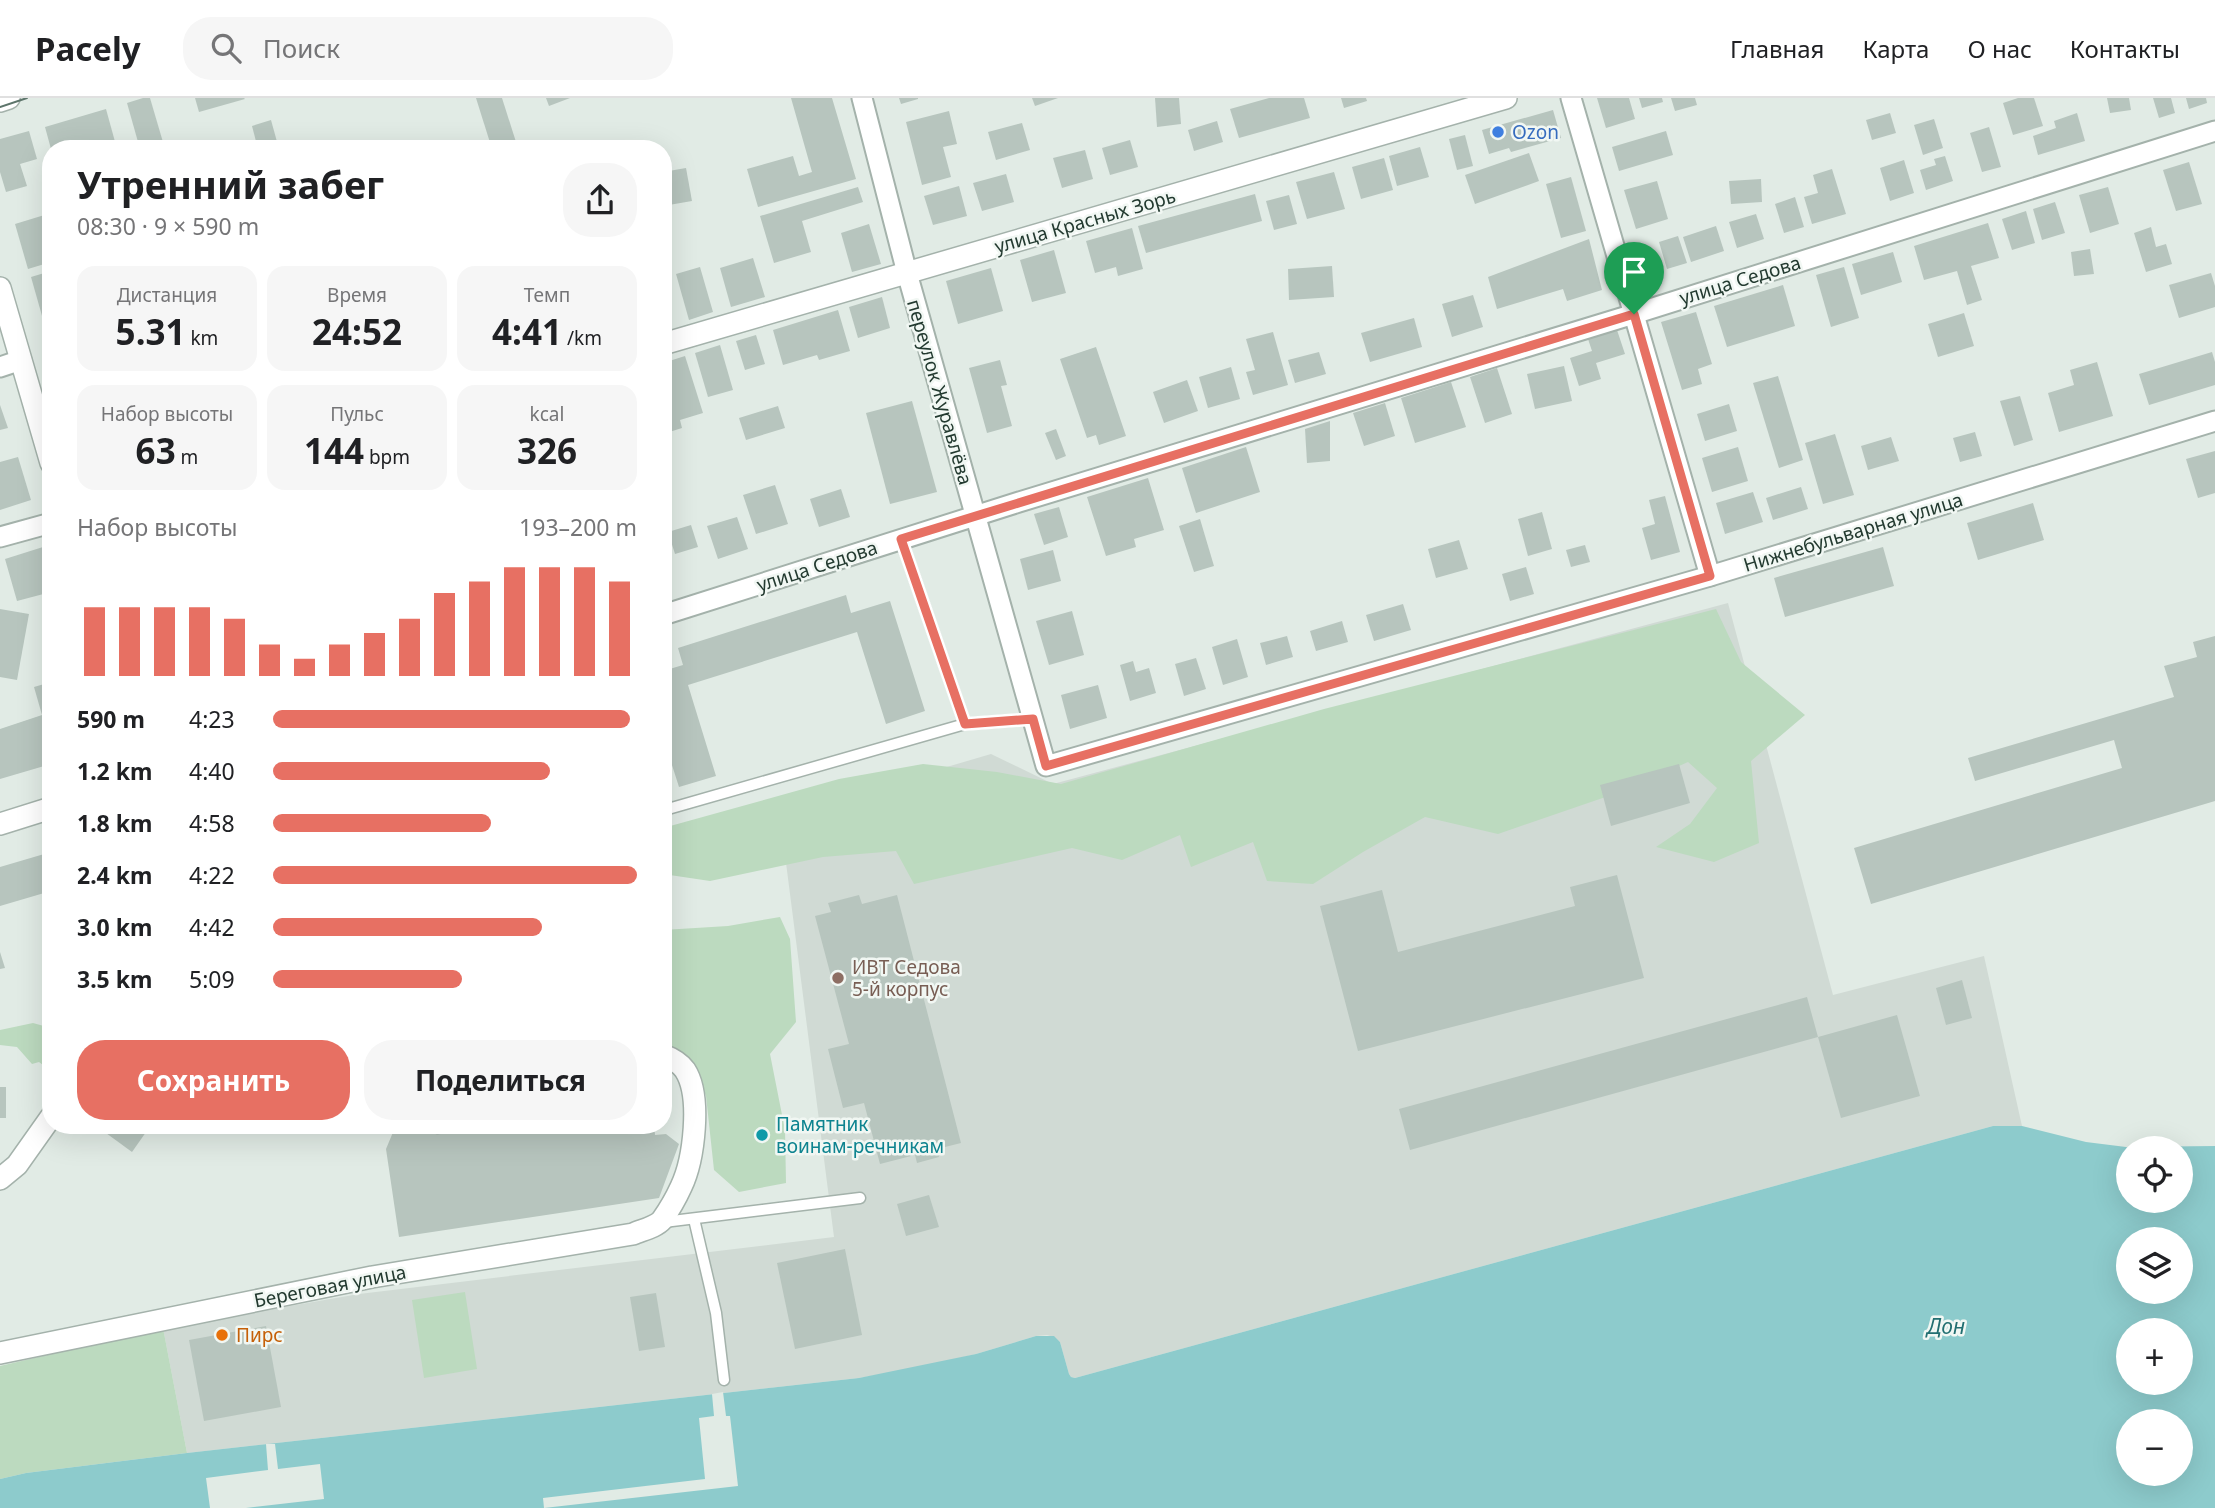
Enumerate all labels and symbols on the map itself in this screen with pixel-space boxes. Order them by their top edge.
place label: Ozon [1512,119,1559,145]
marker: Ozon [1490,124,1506,140]
street label: улица Красных Зорь [992,183,1178,259]
pin [1604,242,1664,314]
street label: улица Седова [1676,249,1804,311]
street label: переулок Журавлёва [901,296,979,488]
street label: Нижнебульварная улица [1740,486,1966,578]
street label: улица Седова [753,534,881,598]
place label: ИВТ Седова 5-й корпус [852,954,961,1002]
marker: ИВТ Седова 5-й корпус [830,970,846,986]
place label: Памятник воинам-речникам [776,1111,944,1159]
marker: Памятник воинам-речникам [754,1127,770,1143]
street label: Береговая улица [252,1258,408,1314]
water label: Дон [1925,1312,1965,1340]
place label: Пирс [236,1322,283,1348]
marker: Пирс [214,1327,230,1343]

